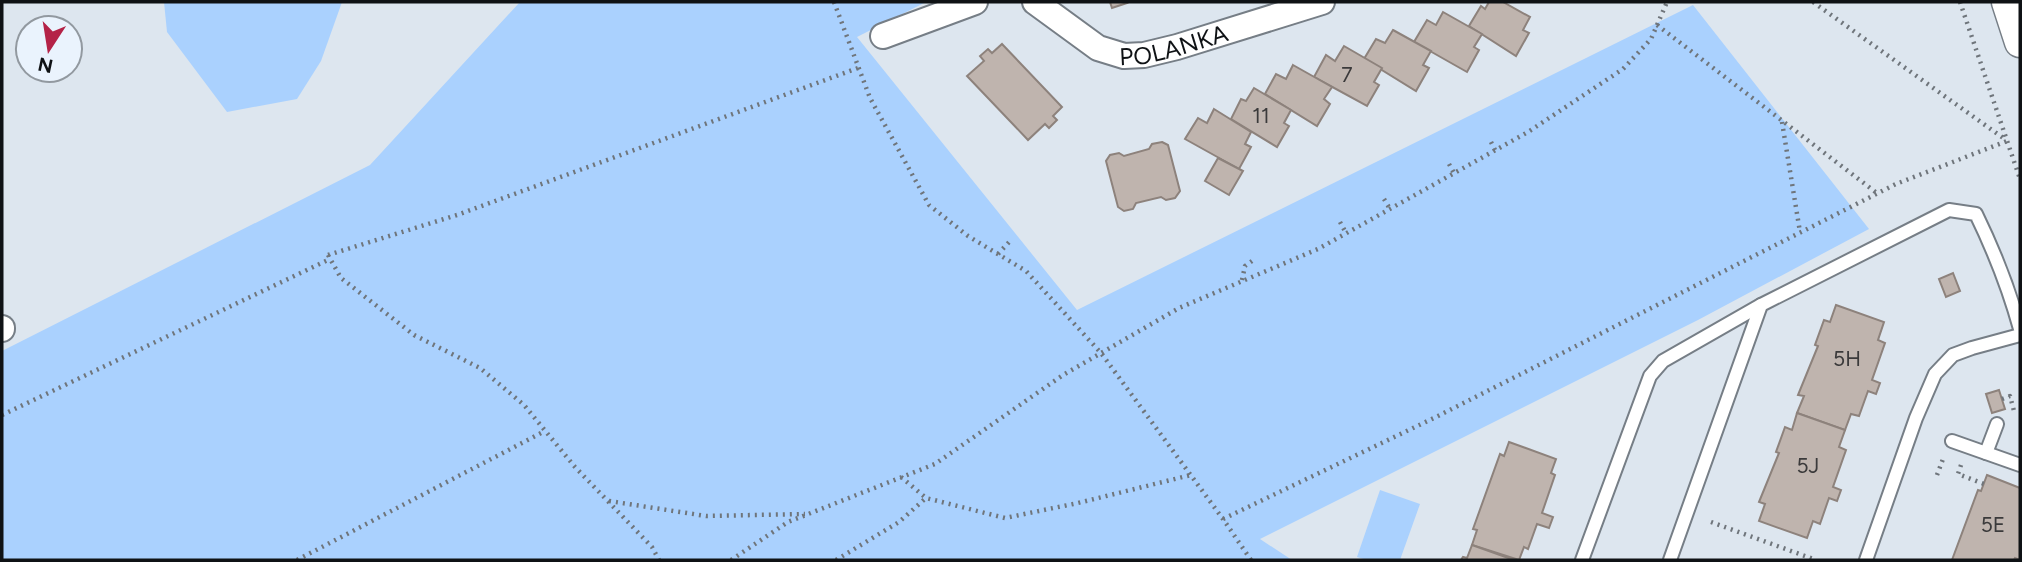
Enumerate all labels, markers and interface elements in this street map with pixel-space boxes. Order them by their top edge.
north arrow [14,14,84,84]
street label: POLANKA [1119,17,1232,71]
text: N [36,52,55,78]
house number: 7 [1341,62,1353,87]
house number: 11 [1252,103,1270,128]
house number: 5H [1833,346,1861,371]
house number: 5J [1797,453,1819,478]
house number: 5E [1981,512,2005,537]

